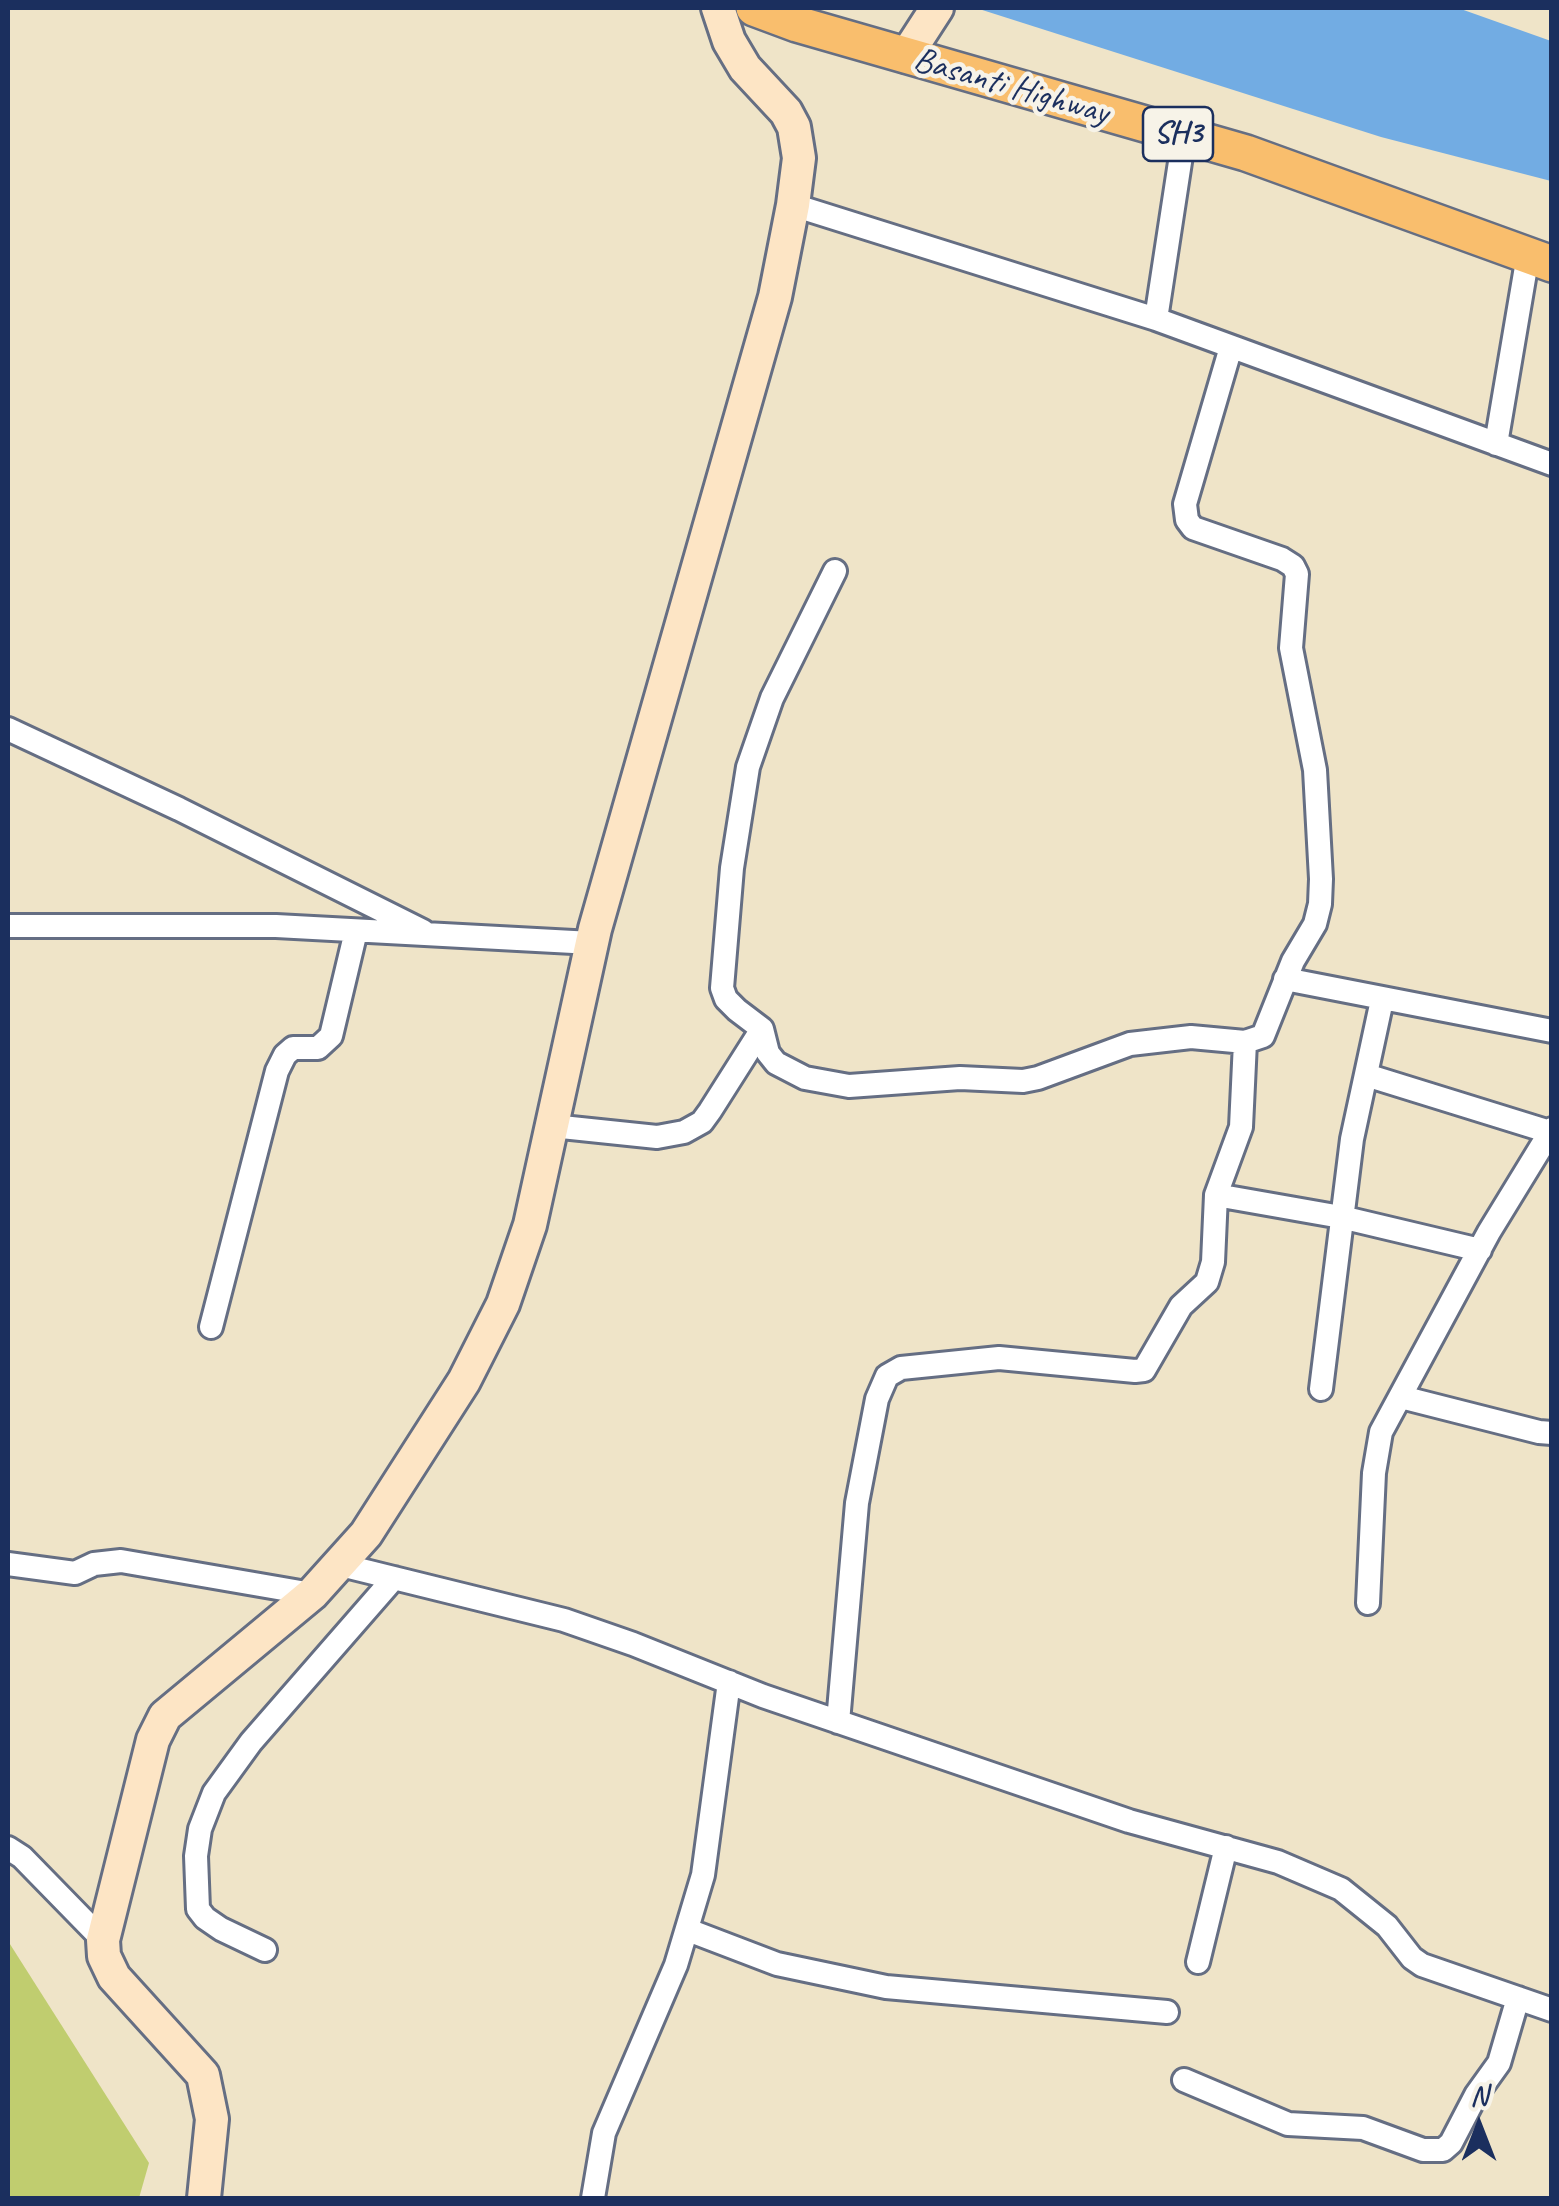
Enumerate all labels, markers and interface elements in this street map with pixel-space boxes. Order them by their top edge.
street label: Basanti Highway [909,39,1113,135]
road number: SH3 [1143,107,1213,161]
north arrow [1429,2076,1529,2176]
text: N [1470,2078,1488,2113]

